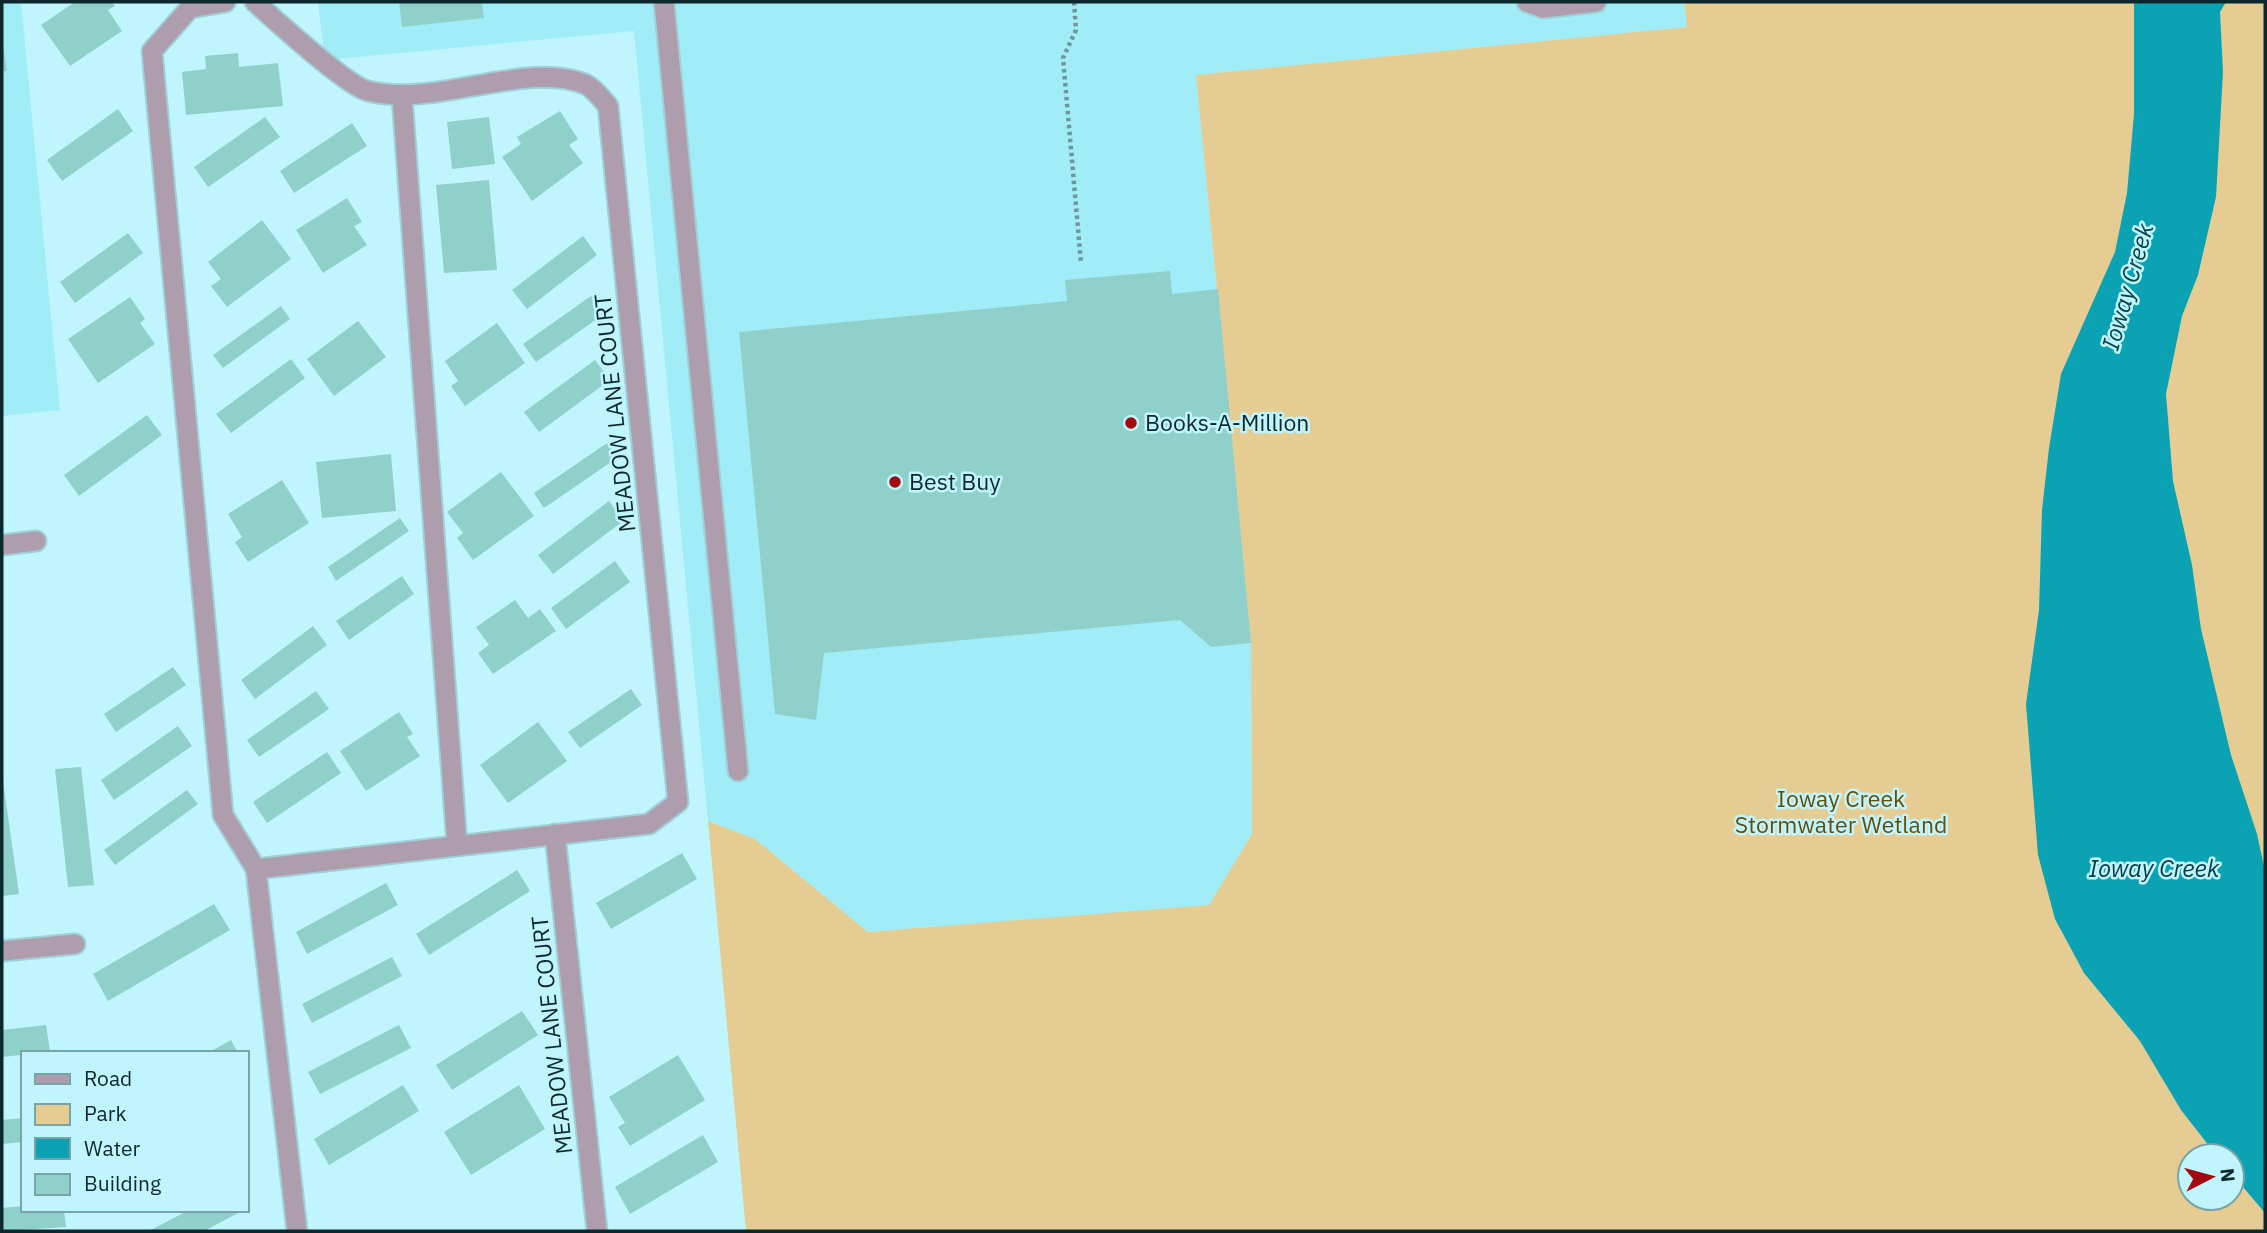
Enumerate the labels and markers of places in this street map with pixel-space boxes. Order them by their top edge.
place label: Books-A-Million [1145,407,1309,437]
marker: Books-A-Million [1123,415,1139,431]
place label: Best Buy [909,466,1001,496]
marker: Best Buy [887,474,903,490]

